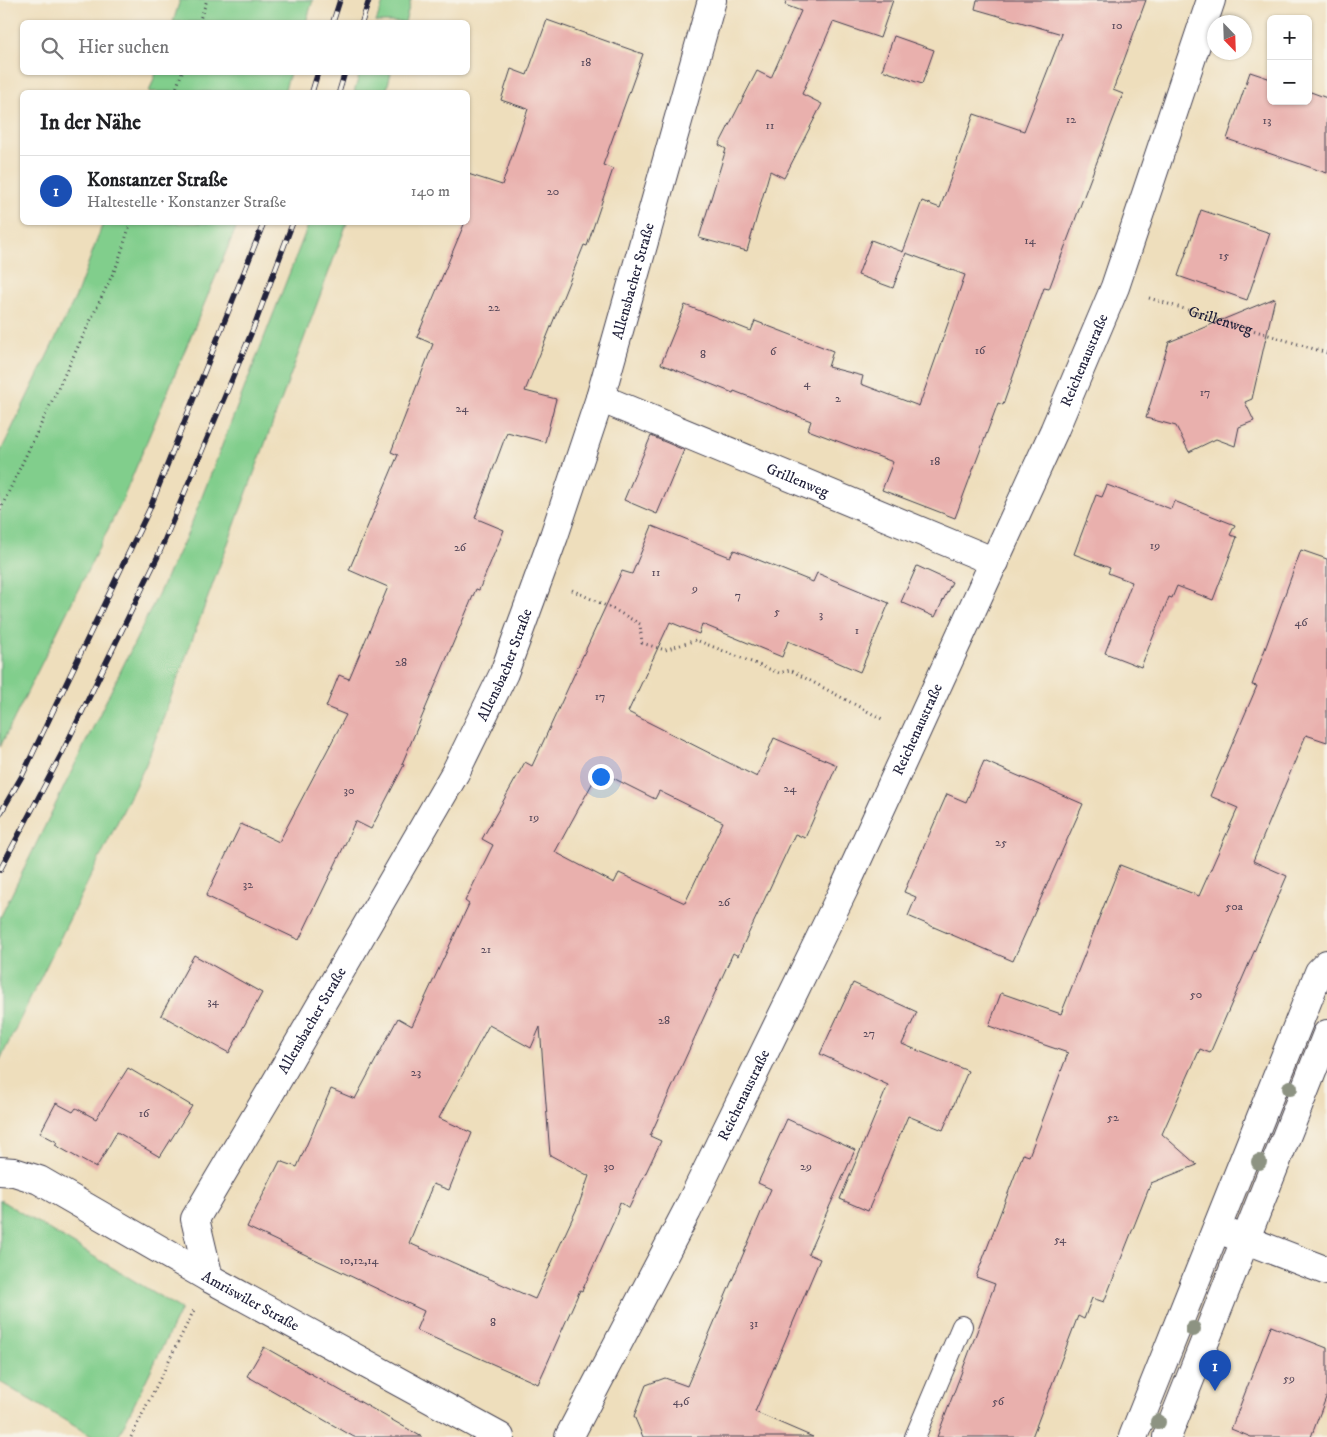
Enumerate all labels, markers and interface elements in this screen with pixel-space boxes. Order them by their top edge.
north arrow [1207,15,1252,60]
map controls [1267,15,1312,105]
button: + [1267,15,1312,60]
house number: 10 [1112,18,1122,33]
search box [20,20,470,75]
icon: search [38,34,66,62]
text: Hier suchen [78,36,169,59]
house number: 18 [581,55,591,70]
button: − [1267,60,1312,105]
text: In der Nähe [40,110,141,136]
house number: 12 [1066,112,1076,127]
house number: 13 [1263,113,1271,128]
house number: 11 [766,118,774,133]
text: Konstanzer Straße [87,169,228,192]
text: 1 [53,181,59,201]
text: 140 m [411,181,450,201]
house number: 20 [547,184,559,199]
text: Haltestelle · Konstanzer Straße [87,192,286,212]
street label: Allensbacher Straße [607,221,658,342]
house number: 14 [1024,233,1037,248]
house number: 15 [1219,248,1229,263]
house number: 22 [488,300,500,315]
street label: Grillenweg [1186,301,1256,339]
street label: Reichenaustraße [1056,311,1112,409]
house number: 16 [975,343,986,358]
house number: 6 [770,344,777,359]
house number: 8 [700,347,706,362]
house number: 4 [804,376,812,391]
house number: 17 [1200,385,1210,400]
house number: 2 [835,391,841,406]
house number: 24 [456,401,469,416]
house number: 18 [930,454,940,469]
street label: Grillenweg [763,459,832,502]
house number: 19 [1150,538,1160,553]
house number: 26 [454,540,467,555]
house number: 11 [652,565,660,580]
house number: 9 [691,581,698,596]
house number: 7 [735,588,741,603]
house number: 5 [774,604,780,619]
street label: Allensbacher Straße [472,606,536,724]
house number: 3 [819,607,823,622]
house number: 46 [1294,615,1308,630]
house number: 1 [855,623,859,638]
house number: 28 [395,655,407,670]
street label: Reichenaustraße [888,680,947,778]
house number: 17 [595,689,605,704]
your location [588,764,614,790]
house number: 24 [784,781,797,796]
house number: 30 [344,783,354,798]
house number: 19 [529,810,539,825]
house number: 25 [995,835,1007,850]
house number: 32 [243,877,253,892]
house number: 26 [718,895,731,910]
house number: 50a [1225,899,1244,914]
house number: 21 [481,942,491,957]
street label: Allensbacher Straße [273,964,350,1077]
house number: 50 [1190,987,1202,1002]
house number: 34 [207,994,220,1009]
house number: 28 [658,1013,670,1028]
house number: 27 [863,1026,875,1041]
street label: Reichenaustraße [713,1046,774,1144]
house number: 23 [411,1065,421,1080]
house number: 16 [139,1106,150,1121]
house number: 52 [1107,1110,1119,1125]
house number: 30 [604,1159,614,1174]
house number: 29 [800,1159,812,1174]
house number: 54 [1054,1232,1067,1247]
house number: 10,12,14 [339,1253,380,1268]
street label: Amriswiler Straße [199,1266,303,1335]
house number: 8 [490,1315,496,1330]
house number: 31 [750,1316,758,1331]
pin: 1 [1199,1350,1231,1391]
house number: 59 [1283,1371,1295,1386]
house number: 4,6 [673,1394,690,1409]
house number: 56 [992,1394,1005,1409]

